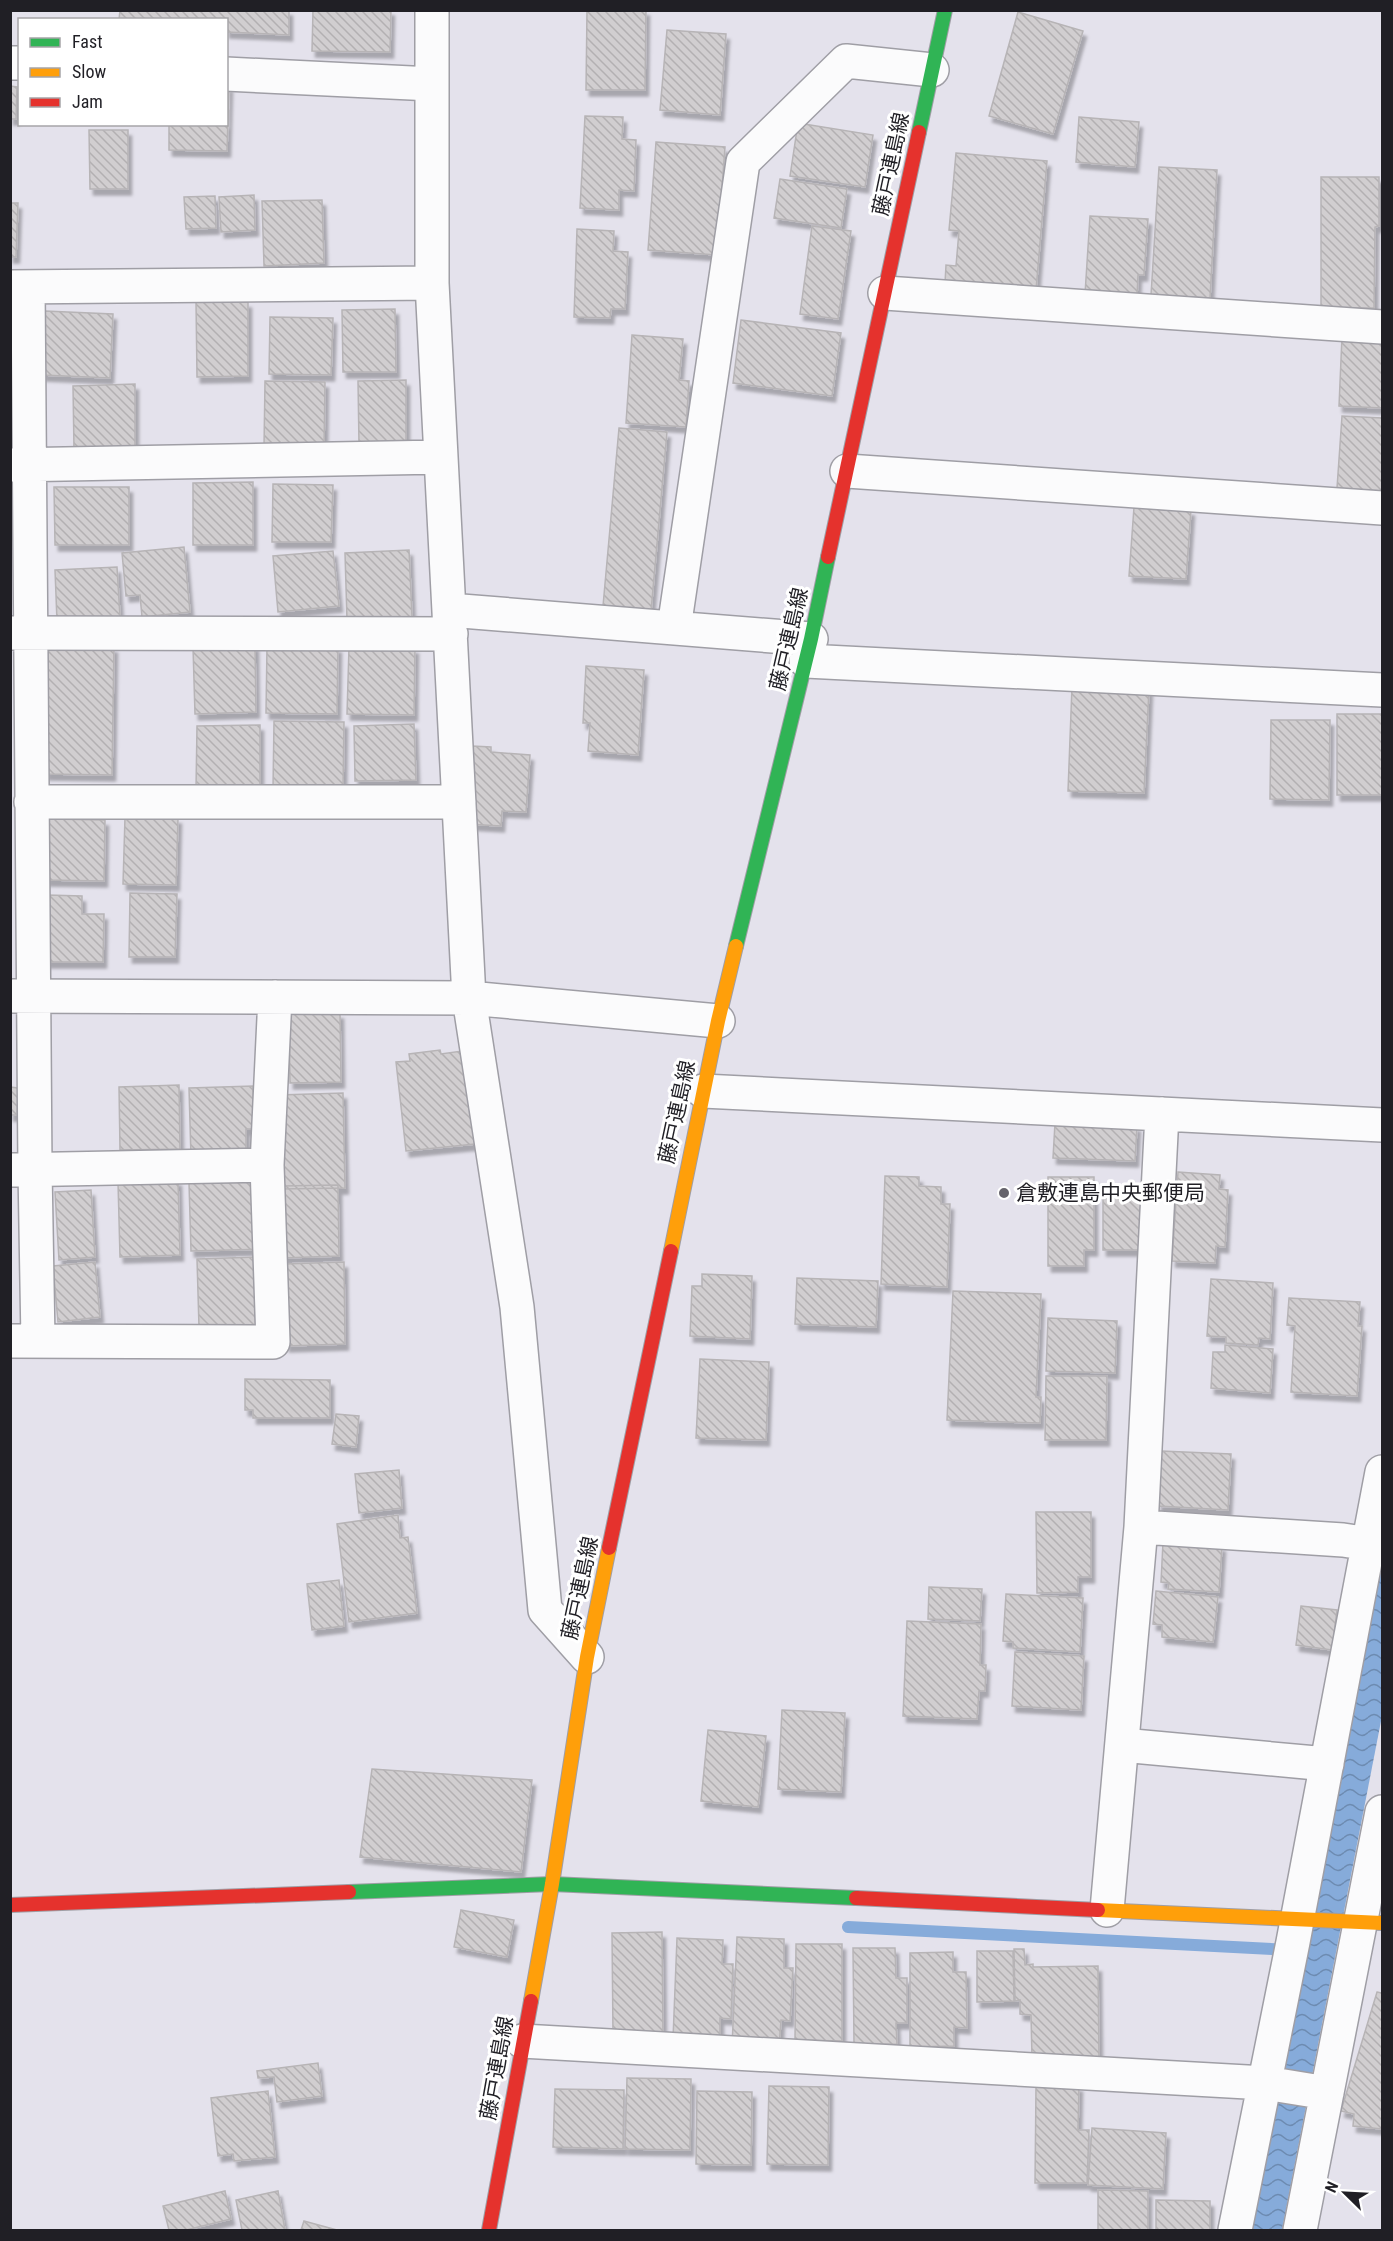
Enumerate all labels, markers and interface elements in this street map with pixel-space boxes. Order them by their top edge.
legend [18,18,228,126]
text: Fast [72,31,103,52]
text: Slow [72,61,107,82]
text: Jam [72,91,103,112]
street label: 藤戸連島線 [868,110,914,218]
street label: 藤戸連島線 [765,585,813,693]
street label: 藤戸連島線 [654,1058,700,1166]
place label: 倉敷連島中央郵便局 [1016,1181,1205,1205]
marker: 倉敷連島中央郵便局 [997,1186,1011,1200]
street label: 藤戸連島線 [557,1534,603,1642]
street label: 藤戸連島線 [476,2014,518,2122]
north arrow [1315,2163,1375,2223]
text: N [1321,2179,1342,2195]

